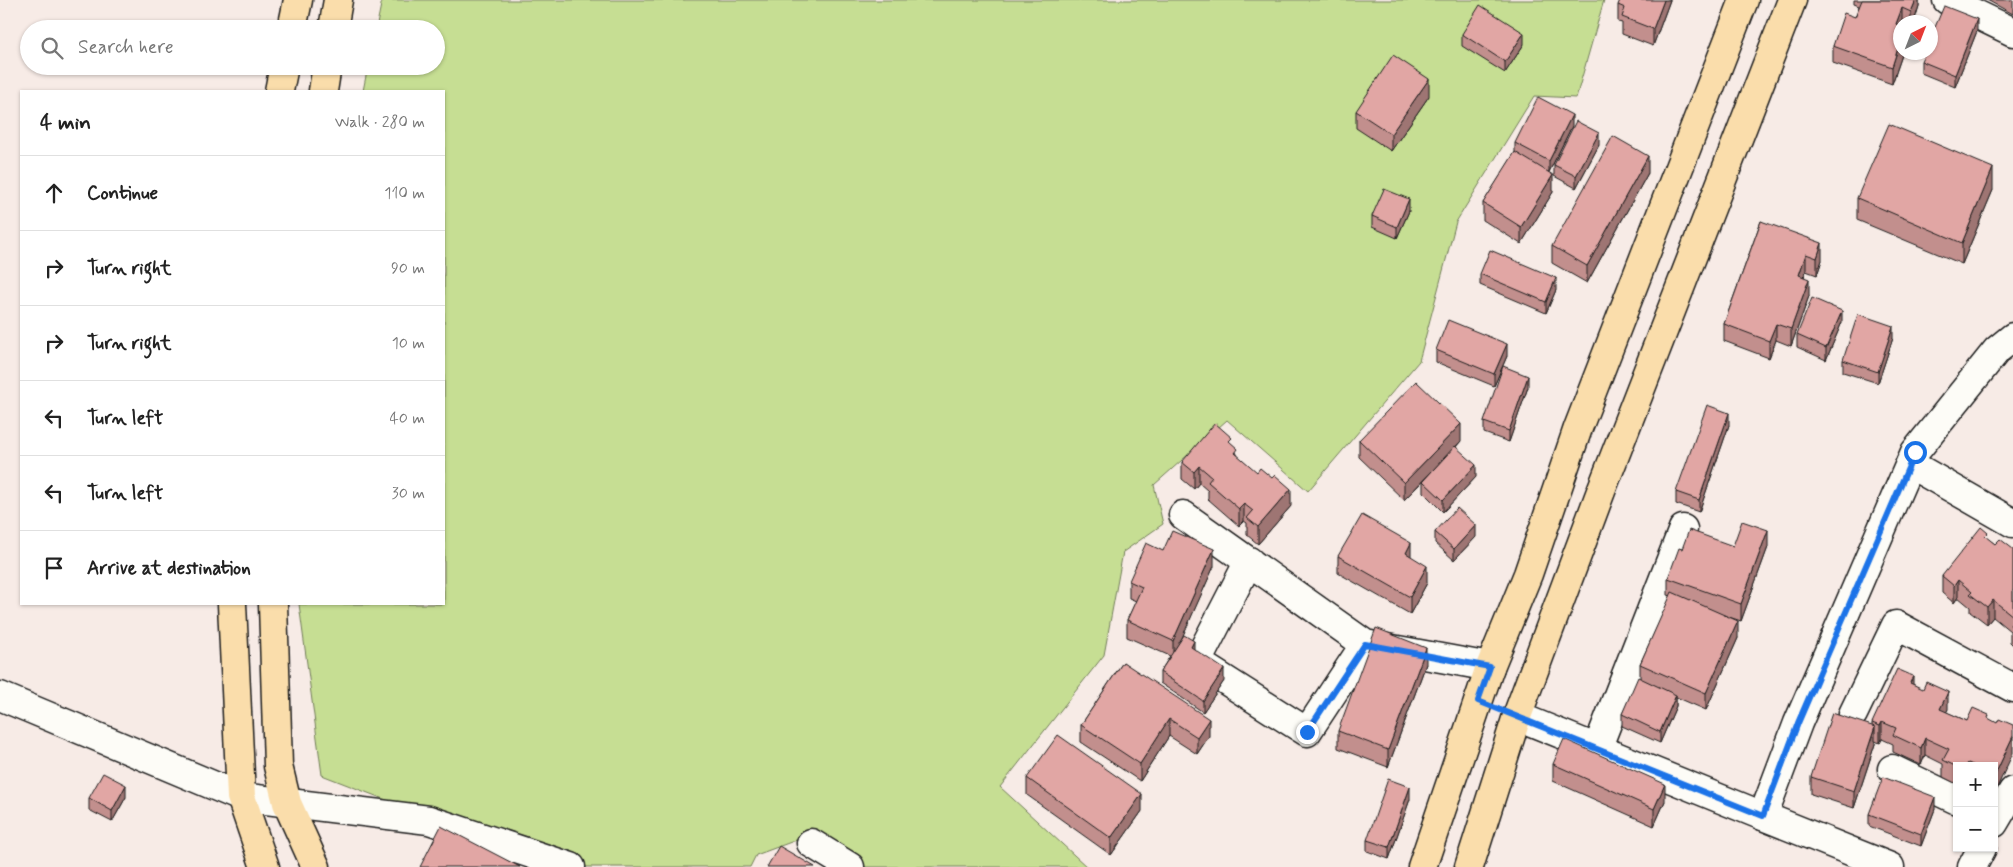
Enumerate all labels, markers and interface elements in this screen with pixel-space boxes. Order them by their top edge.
north arrow [1893,15,1938,60]
search box [20,20,445,75]
icon: search [38,34,66,62]
text: Search here [78,35,174,60]
text: 4 min [40,109,91,137]
text: Walk · 280 m [335,112,425,133]
icon: ahead [40,179,68,207]
text: Continue [87,181,158,206]
text: 110 m [384,183,425,204]
icon: right [40,254,68,282]
text: Turn right [87,256,171,281]
text: 90 m [391,258,425,279]
icon: right [40,329,68,357]
text: Turn right [87,331,171,356]
text: 10 m [392,333,425,354]
icon: left [40,404,68,432]
text: Turn left [87,406,163,431]
text: 40 m [389,408,425,429]
route start [1904,441,1927,464]
icon: left [40,479,68,507]
text: Turn left [87,481,163,506]
text: 30 m [392,483,425,504]
icon: arrive [40,554,68,582]
text: Arrive at destination [87,556,251,581]
route end [1296,721,1319,744]
map controls [1953,762,1998,852]
button: + [1953,762,1998,807]
button: − [1953,807,1998,852]

